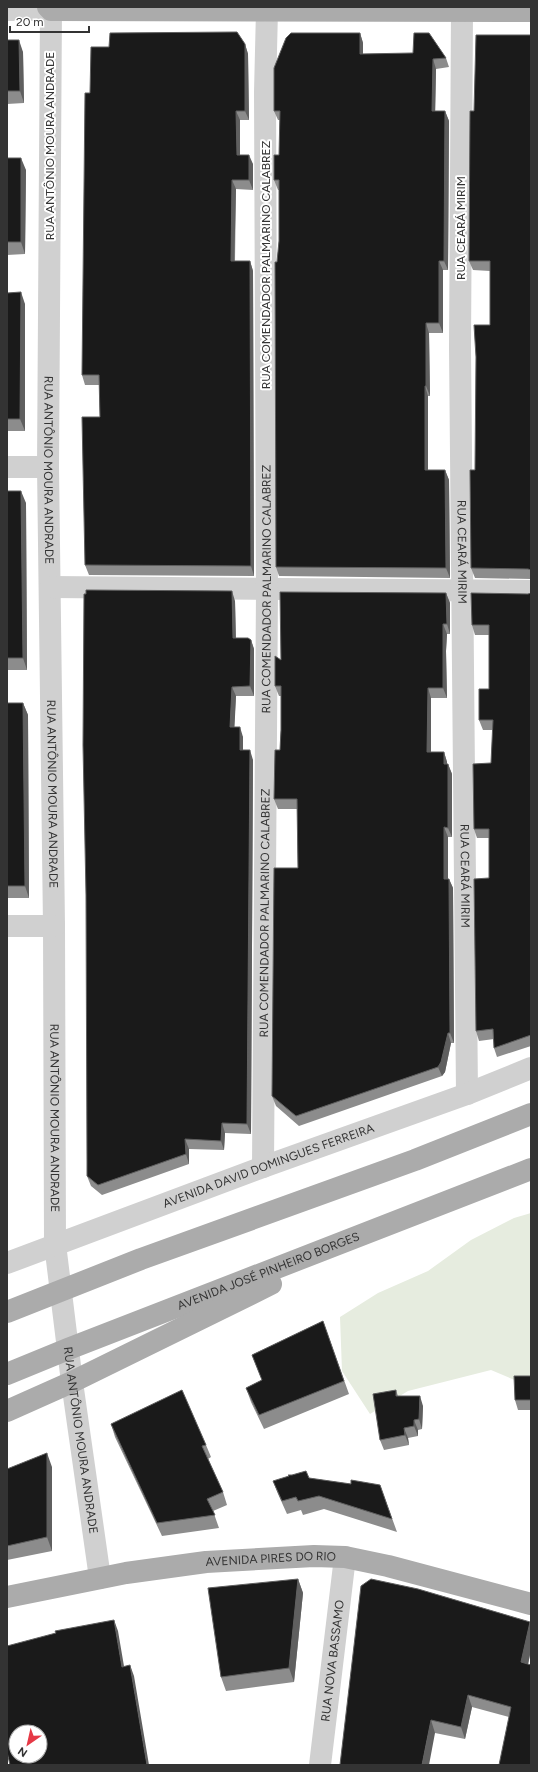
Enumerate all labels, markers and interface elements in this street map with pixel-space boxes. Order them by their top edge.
scale bar [10,8,89,34]
text: 20 m [16,15,44,29]
street label: RUA ANTÔNIO MOURA ANDRADE [43,52,57,240]
street label: RUA COMENDADOR PALMARINO CALABREZ [259,140,273,389]
street label: RUA CEARÁ MIRIM [454,176,468,280]
street label: RUA ANTÔNIO MOURA ANDRADE [41,376,56,564]
street label: RUA COMENDADOR PALMARINO CALABREZ [259,464,274,713]
street label: RUA CEARÁ MIRIM [454,500,469,604]
street label: RUA ANTÔNIO MOURA ANDRADE [44,700,61,888]
street label: RUA COMENDADOR PALMARINO CALABREZ [257,788,273,1037]
street label: RUA CEARÁ MIRIM [457,824,472,928]
street label: RUA ANTÔNIO MOURA ANDRADE [47,1024,62,1212]
street label: AVENIDA DAVID DOMINGUES FERREIRA [161,1121,376,1211]
street label: AVENIDA JOSÉ PINHEIRO BORGES [175,1229,362,1313]
street label: RUA ANTÔNIO MOURA ANDRADE [61,1346,101,1535]
street label: AVENIDA PIRES DO RIO [205,1549,336,1569]
street label: RUA NOVA BASSAMO [318,1599,347,1722]
north arrow [8,1724,48,1764]
text: N [16,1744,30,1760]

